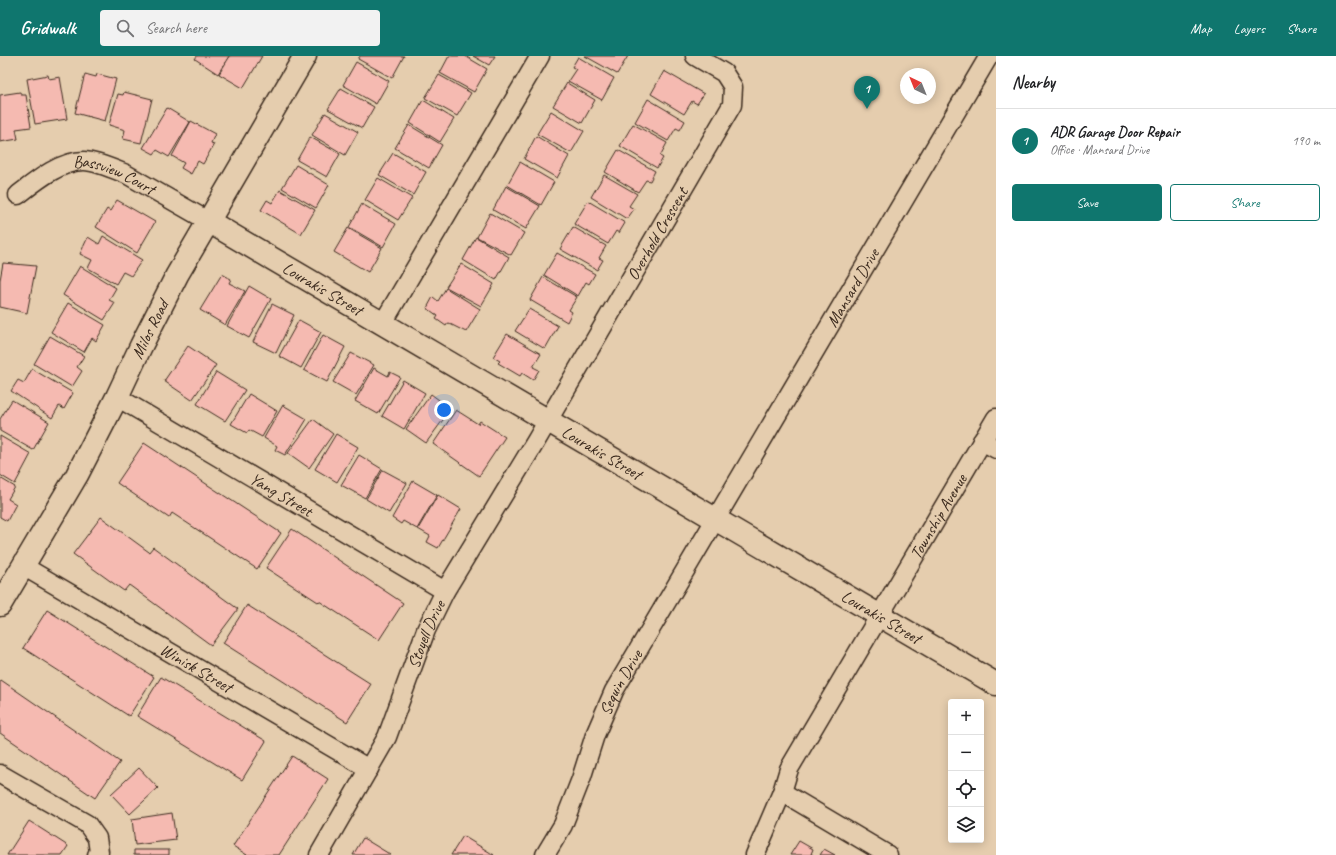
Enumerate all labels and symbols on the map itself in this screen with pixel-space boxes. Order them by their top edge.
north arrow [900,68,936,104]
pin: 1 [854,76,880,109]
street label: Bassview Court [71,151,161,201]
street label: Overhold Crescent [622,182,694,284]
street label: Mansard Drive [821,244,885,331]
street label: Lourakis Street [279,257,368,322]
street label: Milos Road [127,294,175,362]
your location [434,400,454,420]
street label: Lourakis Street [558,421,648,486]
street label: Yang Street [246,468,318,523]
street label: Township Avenue [905,469,972,563]
street label: Lourakis Street [837,585,927,650]
street label: Stoyell Drive [403,596,450,671]
street label: Winisk Street [156,639,238,699]
street label: Sequin Drive [595,645,648,719]

